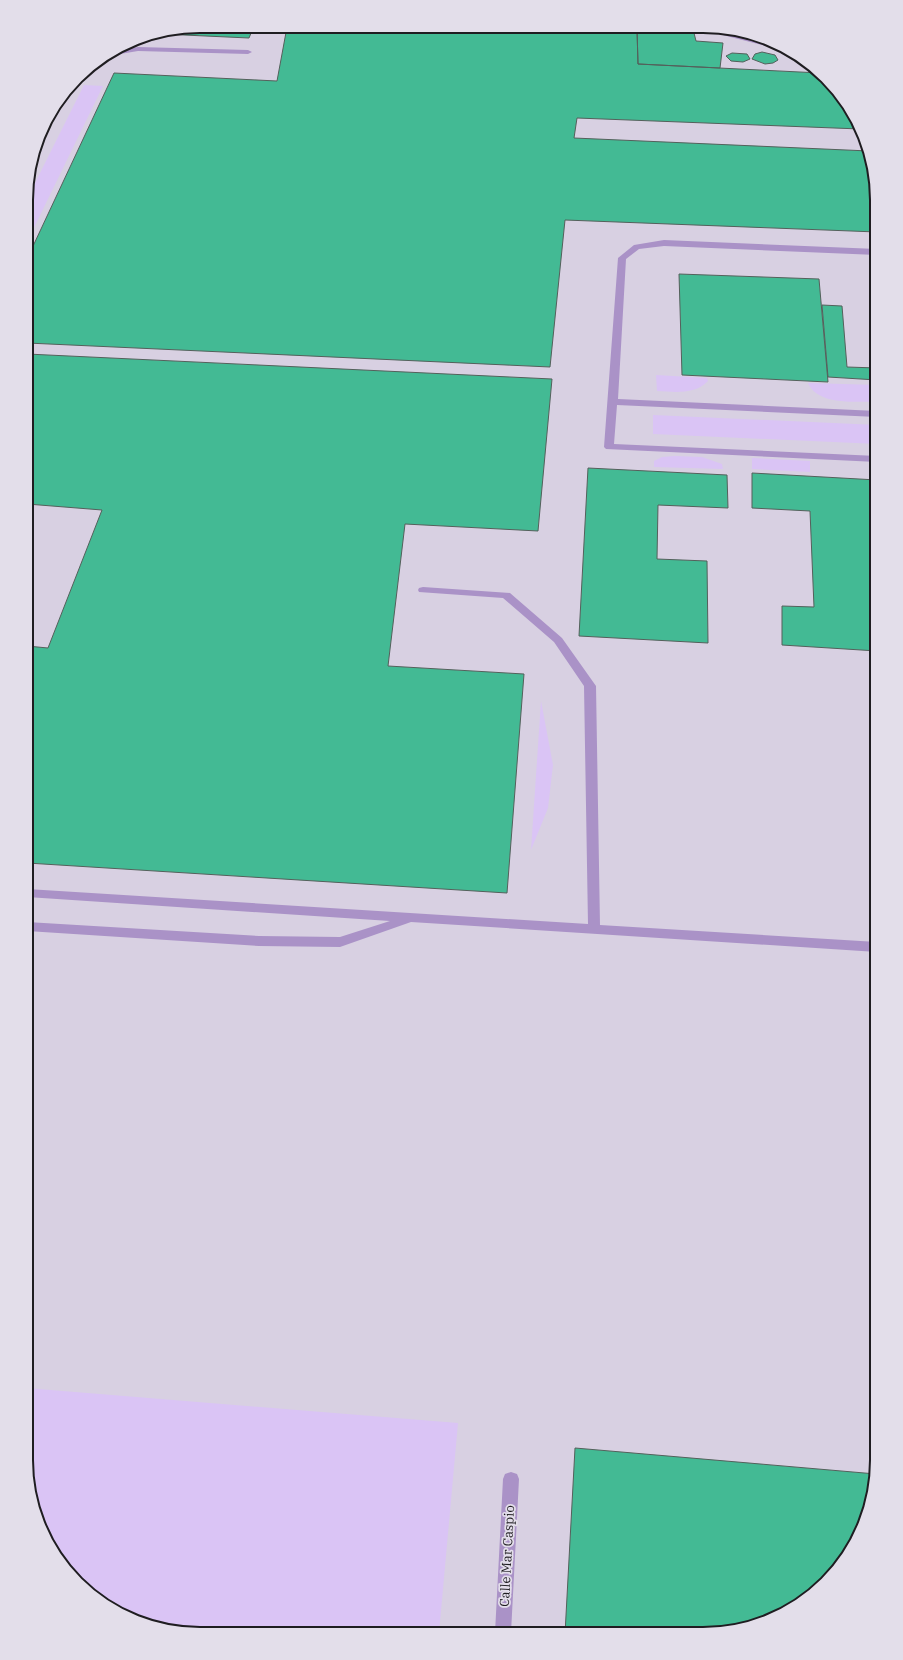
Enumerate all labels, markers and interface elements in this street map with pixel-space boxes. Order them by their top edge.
street label: Calle Mar Caspio [496,1505,518,1607]

